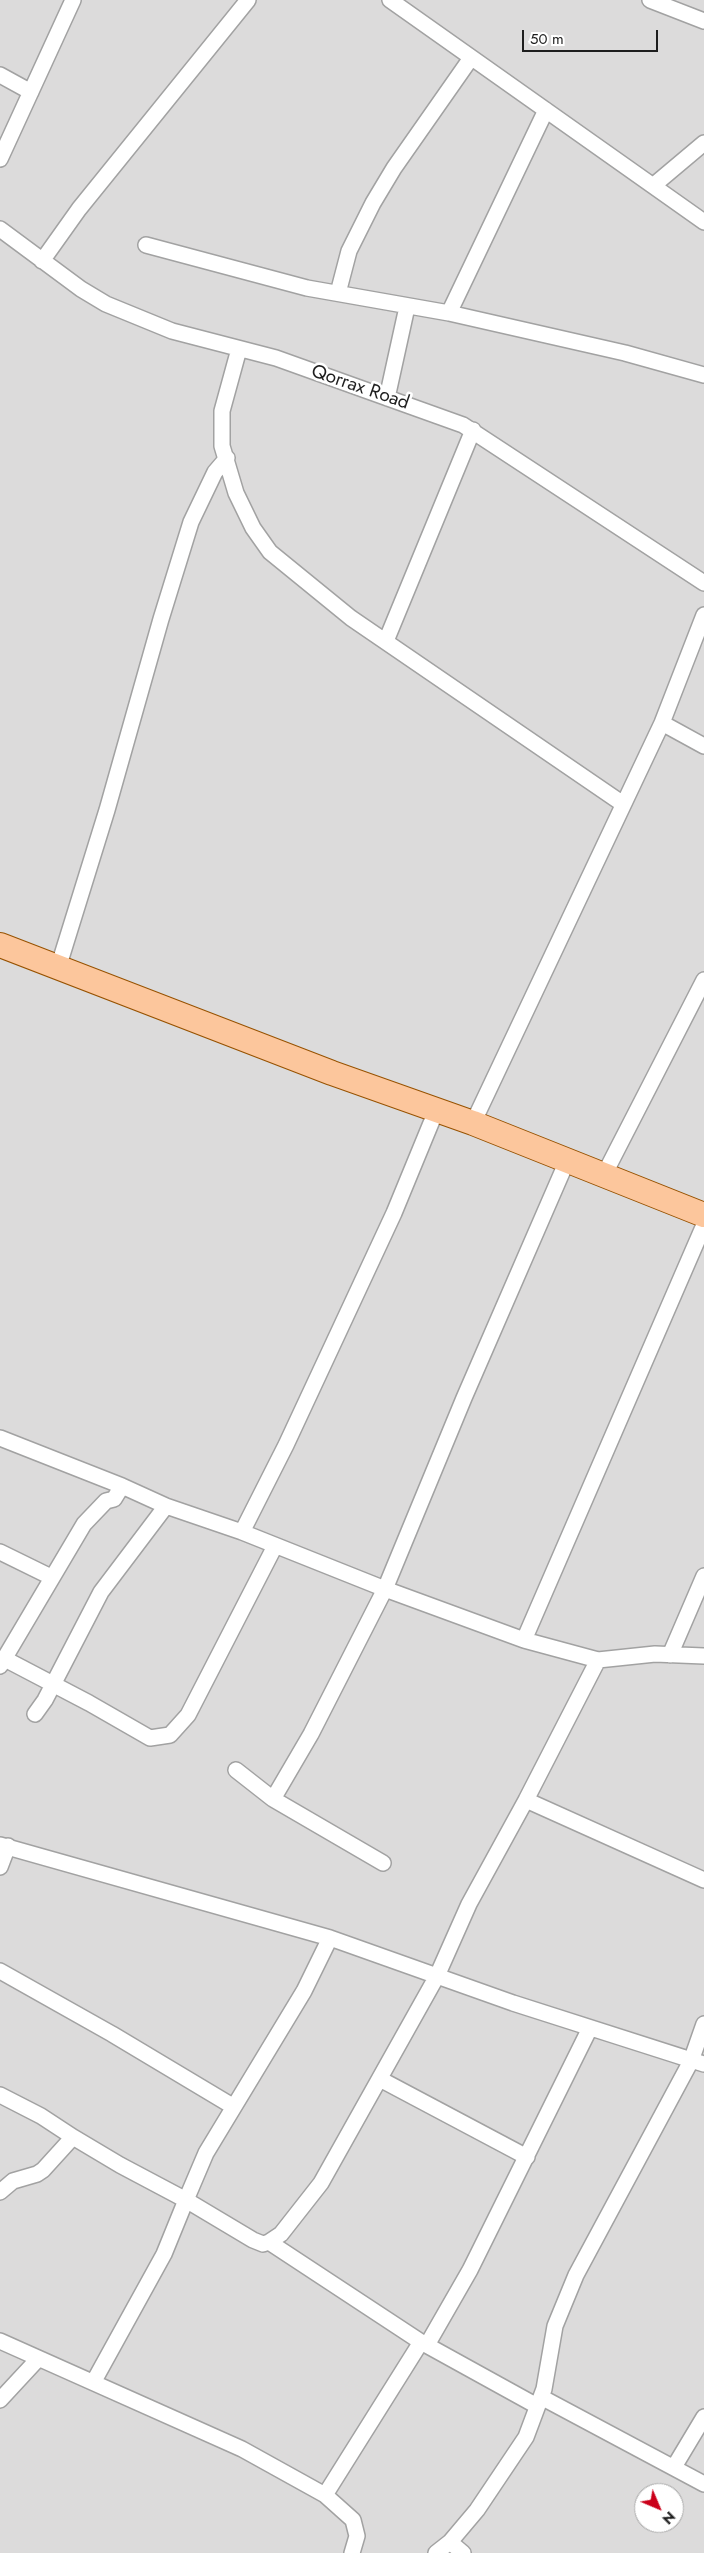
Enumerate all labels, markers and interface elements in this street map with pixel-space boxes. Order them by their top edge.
scale bar [524,20,660,52]
text: 50 m [530,28,564,50]
street label: Qorrax Road [308,361,412,415]
north arrow [634,2483,684,2533]
text: N [658,2507,680,2529]

